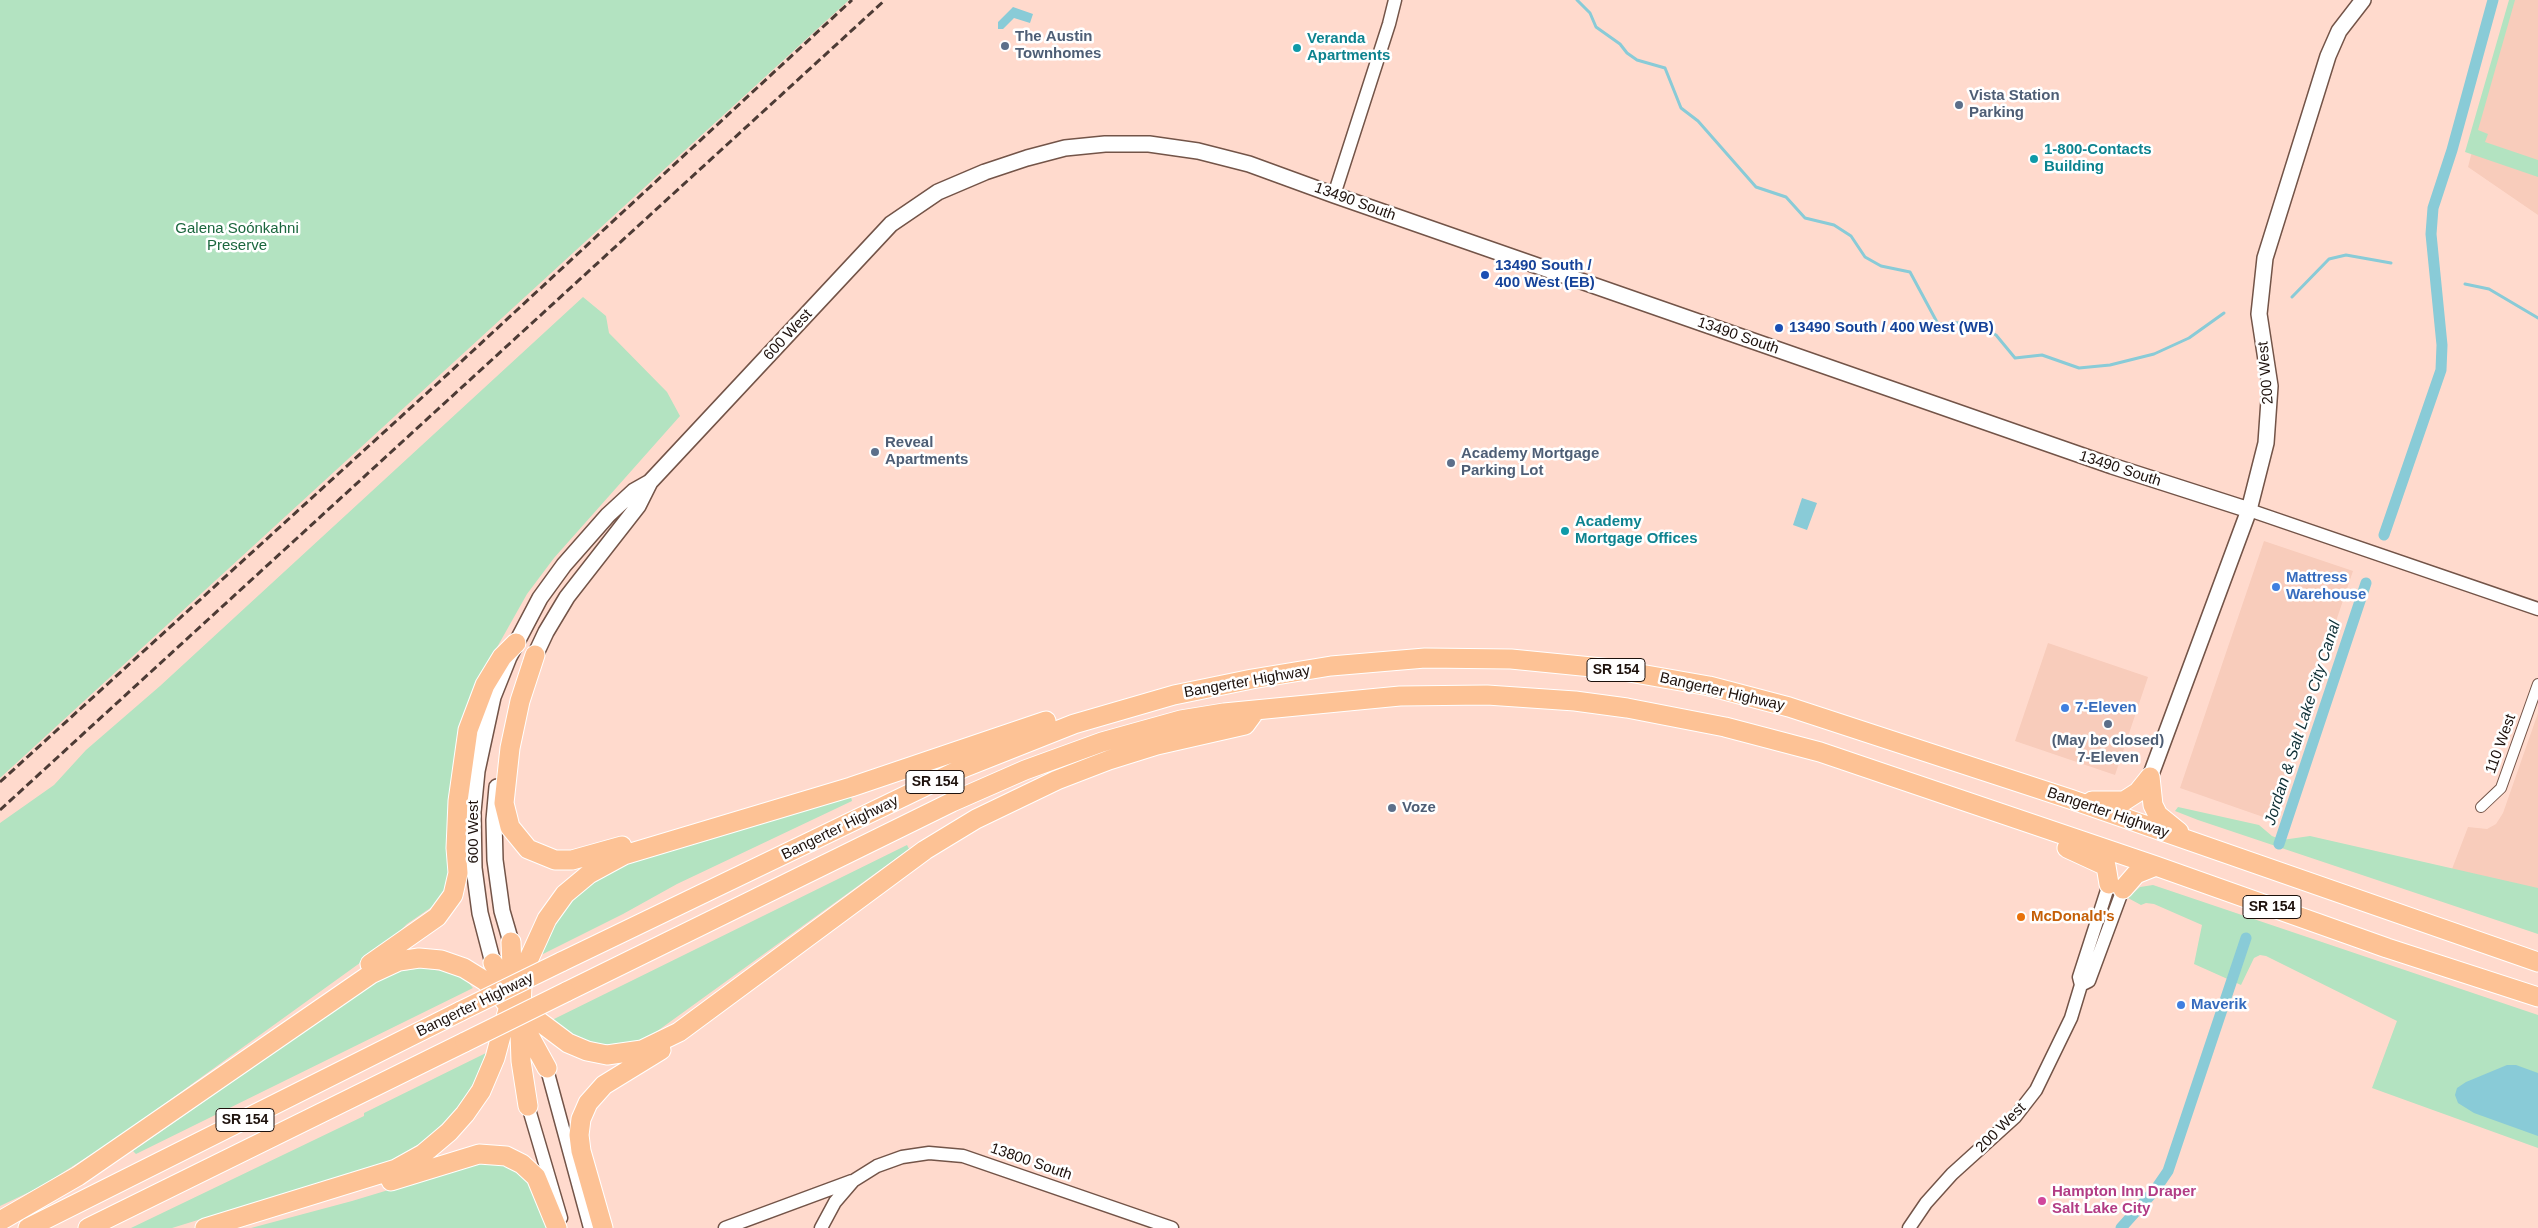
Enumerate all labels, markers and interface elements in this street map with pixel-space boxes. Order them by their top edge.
place label: The Austin Townhomes [1015,28,1101,63]
place label: Veranda Apartments [1307,30,1390,65]
marker: The Austin Townhomes [999,40,1011,52]
marker: Veranda Apartments [1291,42,1303,54]
place label: Vista Station Parking [1969,87,2060,122]
marker: Vista Station Parking [1953,99,1965,111]
place label: 1-800-Contacts Building [2044,141,2152,176]
marker: 1-800-Contacts Building [2028,153,2040,165]
street label: 13490 South [1312,179,1398,225]
park label: Galena Soónkahni Preserve [175,220,299,255]
place label: 13490 South / 400 West (EB) [1495,257,1595,292]
marker: 13490 South / 400 West (EB) [1479,269,1491,281]
street label: 600 West [760,306,816,364]
street label: 13490 South [1695,314,1781,358]
place label: 13490 South / 400 West (WB) [1789,319,1994,337]
marker: 13490 South / 400 West (WB) [1773,322,1785,334]
street label: 200 West [2254,341,2278,405]
place label: Reveal Apartments [885,434,968,469]
place label: Academy Mortgage Parking Lot [1461,445,1599,480]
marker: Reveal Apartments [869,446,881,458]
street label: 13490 South [2077,447,2163,491]
marker: Academy Mortgage Parking Lot [1445,457,1457,469]
place label: Academy Mortgage Offices [1575,513,1698,548]
marker: Academy Mortgage Offices [1559,525,1571,537]
place label: Mattress Warehouse [2286,569,2366,604]
marker: Mattress Warehouse [2270,581,2282,593]
water label: Jordan & Salt Lake City Canal [2261,619,2345,827]
road number: SR 154 [1587,658,1645,682]
street label: Bangerter Highway [1183,662,1311,702]
street label: Bangerter Highway [1658,669,1786,715]
place label: 7-Eleven [2075,699,2137,717]
marker: 7-Eleven [2059,702,2071,714]
street label: 110 West [2482,712,2520,776]
marker: (May be closed) 7-Eleven [2102,718,2114,730]
place label: (May be closed) 7-Eleven [2052,732,2164,767]
road number: SR 154 [906,770,964,794]
street label: Bangerter Highway [2045,784,2171,842]
street label: Bangerter Highway [779,792,901,864]
place label: Voze [1402,799,1436,817]
street label: 600 West [465,800,483,864]
marker: Voze [1386,802,1398,814]
road number: SR 154 [2243,896,2301,919]
place label: McDonald's [2031,908,2115,926]
marker: McDonald's [2015,911,2027,923]
street label: Bangerter Highway [414,969,536,1041]
place label: Maverik [2191,996,2247,1014]
marker: Maverik [2175,999,2187,1011]
street label: 200 West [1972,1099,2030,1157]
road number: SR 154 [216,1108,274,1132]
street label: 13800 South [988,1140,1074,1184]
place label: Hampton Inn Draper Salt Lake City [2052,1183,2196,1218]
marker: Hampton Inn Draper Salt Lake City [2036,1195,2048,1207]

